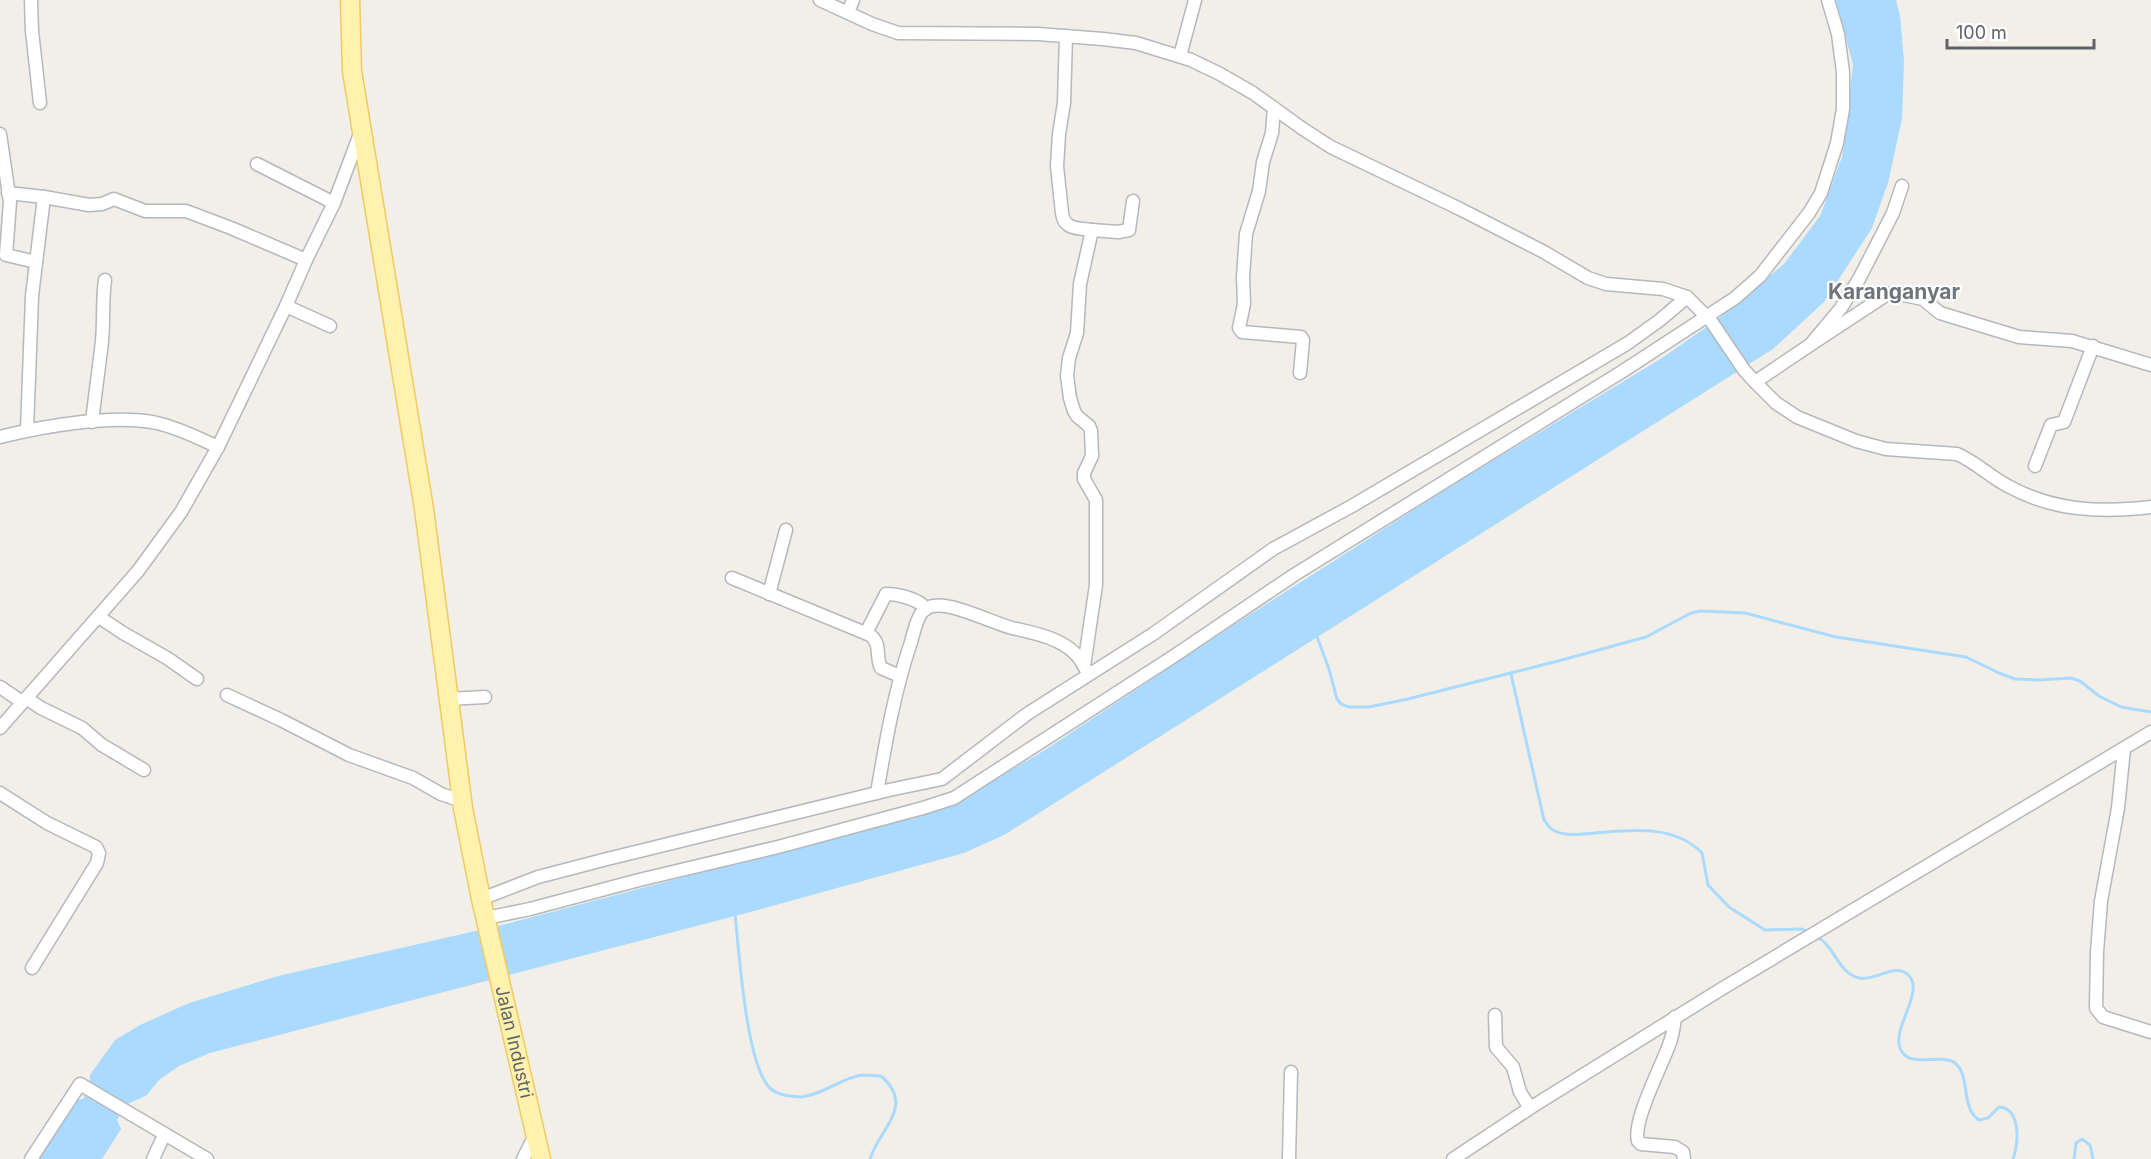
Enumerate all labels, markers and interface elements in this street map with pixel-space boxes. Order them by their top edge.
scale bar [1947,12,2094,50]
text: 100 m [1956,22,2007,43]
district label: Karanganyar [1828,279,1961,304]
street label: Jalan Industri [491,984,538,1100]

